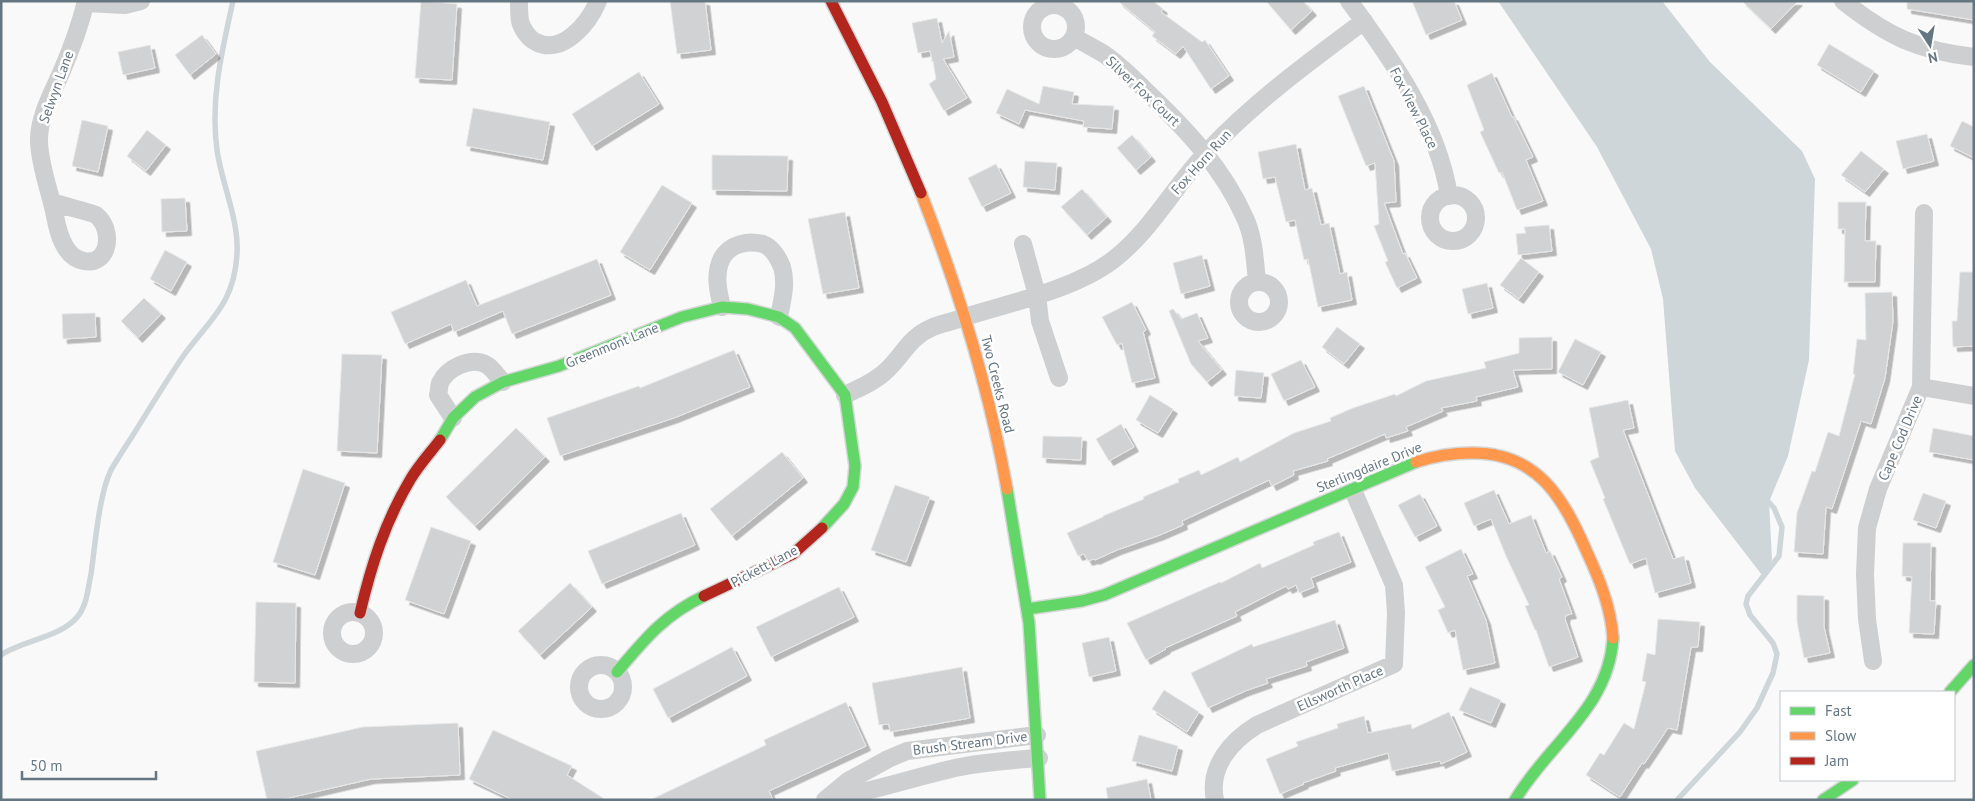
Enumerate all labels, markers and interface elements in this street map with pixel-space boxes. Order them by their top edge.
north arrow [1905,20,1955,70]
street label: Selwyn Lane [35,48,77,126]
text: N [1926,48,1939,67]
street label: Silver Fox Court [1102,52,1184,130]
street label: Fox View Place [1386,64,1442,152]
street label: Fox Horn Run [1167,126,1235,198]
street label: Greenmont Lane [563,318,661,372]
street label: Two Creeks Road [977,333,1019,435]
street label: Cape Cod Drive [1874,393,1926,483]
street label: Sterlingdaire Drive [1314,438,1424,496]
street label: Pickett Lane [727,541,801,591]
street label: Ellsworth Place [1294,661,1386,715]
legend [1780,691,1955,781]
text: Fast [1825,701,1852,720]
text: Slow [1825,726,1856,745]
street label: Brush Stream Drive [912,727,1028,759]
scale bar [22,748,156,780]
text: Jam [1824,751,1849,770]
text: 50 m [30,756,63,775]

